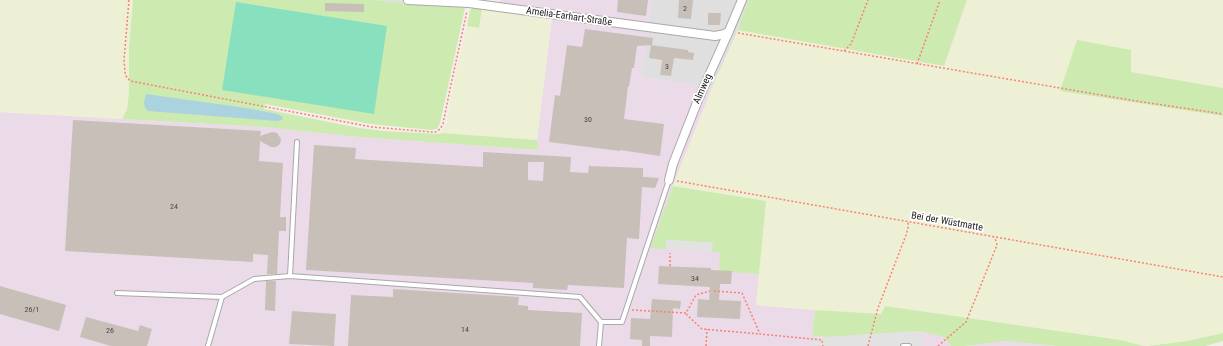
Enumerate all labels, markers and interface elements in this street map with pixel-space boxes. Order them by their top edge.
house number: 2 [683,4,687,14]
street label: Amelia-Earhart-Straße [525,5,613,29]
house number: 3 [665,62,669,72]
street label: Almweg [691,72,715,106]
house number: 30 [584,115,592,125]
house number: 24 [170,202,178,212]
street label: Bei der Wüstmatte [910,210,984,234]
house number: 34 [691,274,699,284]
house number: 26/1 [25,305,39,315]
house number: 14 [461,325,469,335]
house number: 26 [106,326,114,336]

